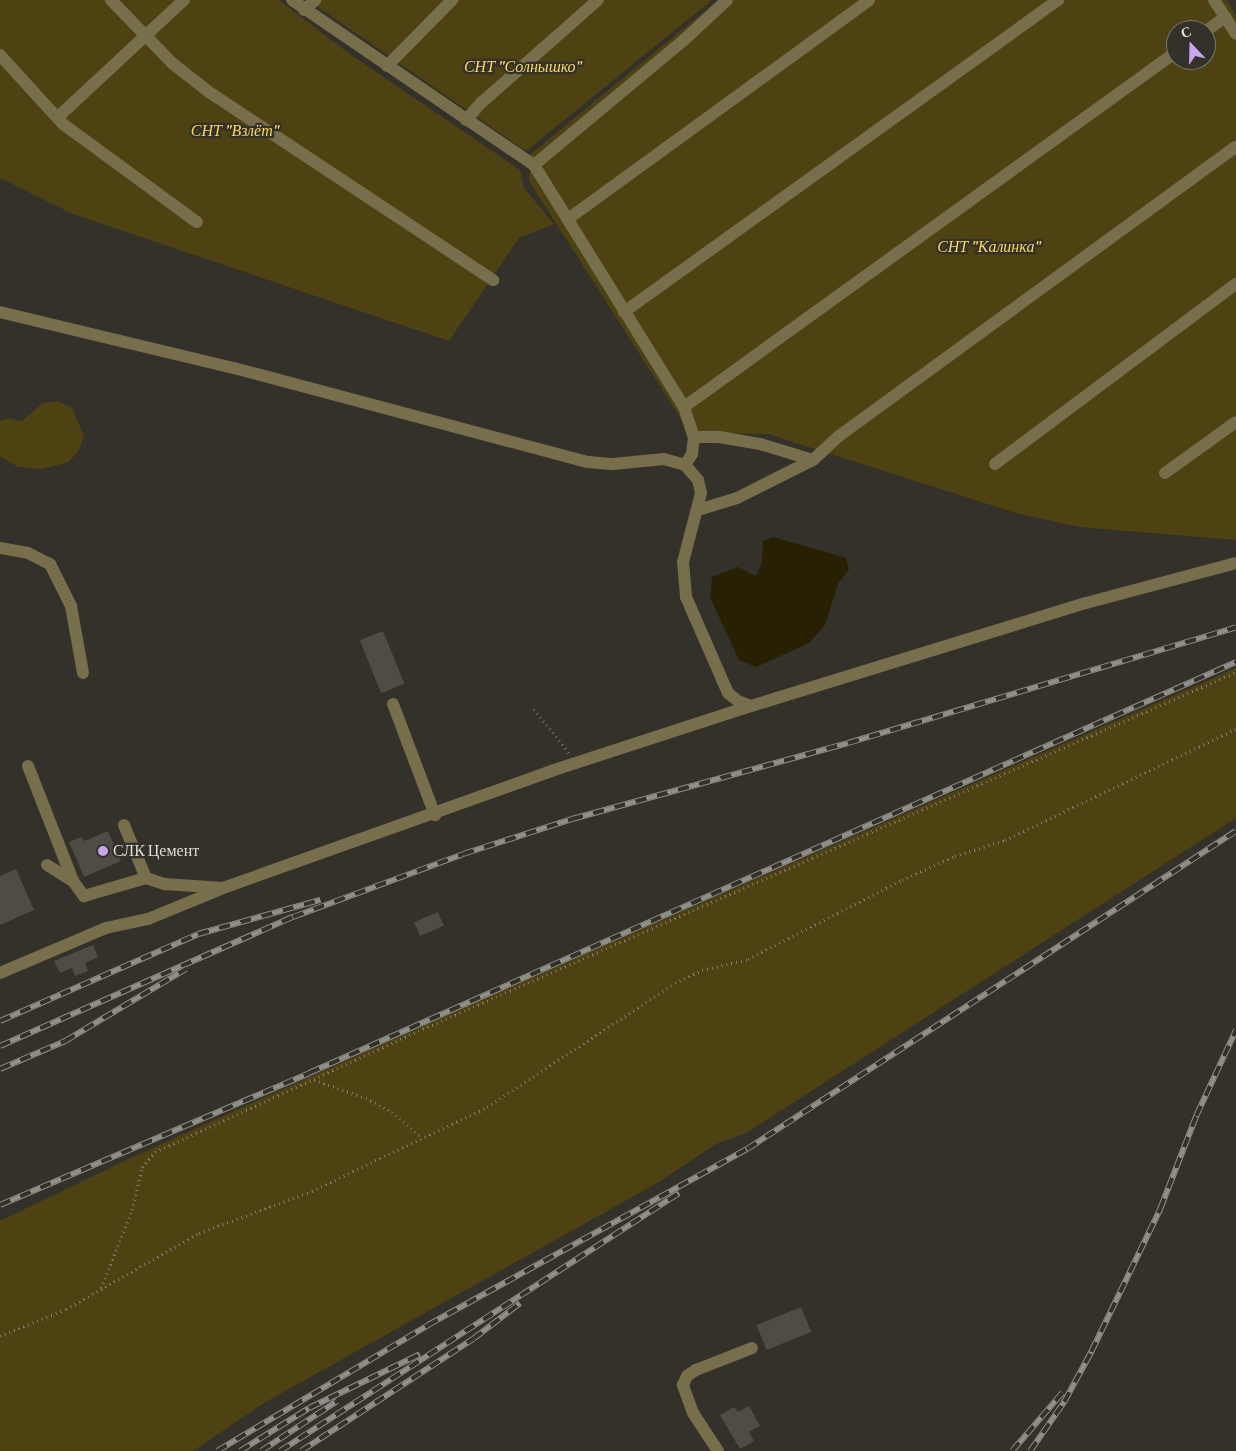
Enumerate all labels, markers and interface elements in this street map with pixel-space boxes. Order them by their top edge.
north arrow [1166,20,1216,70]
text: С [1178,23,1194,41]
park label: СНТ "Солнышко" [464,57,582,77]
park label: СНТ "Взлёт" [191,121,279,141]
park label: СНТ "Калинка" [937,237,1041,257]
place label: СЛК Цемент [113,841,199,861]
marker: СЛК Цемент [97,845,109,857]

